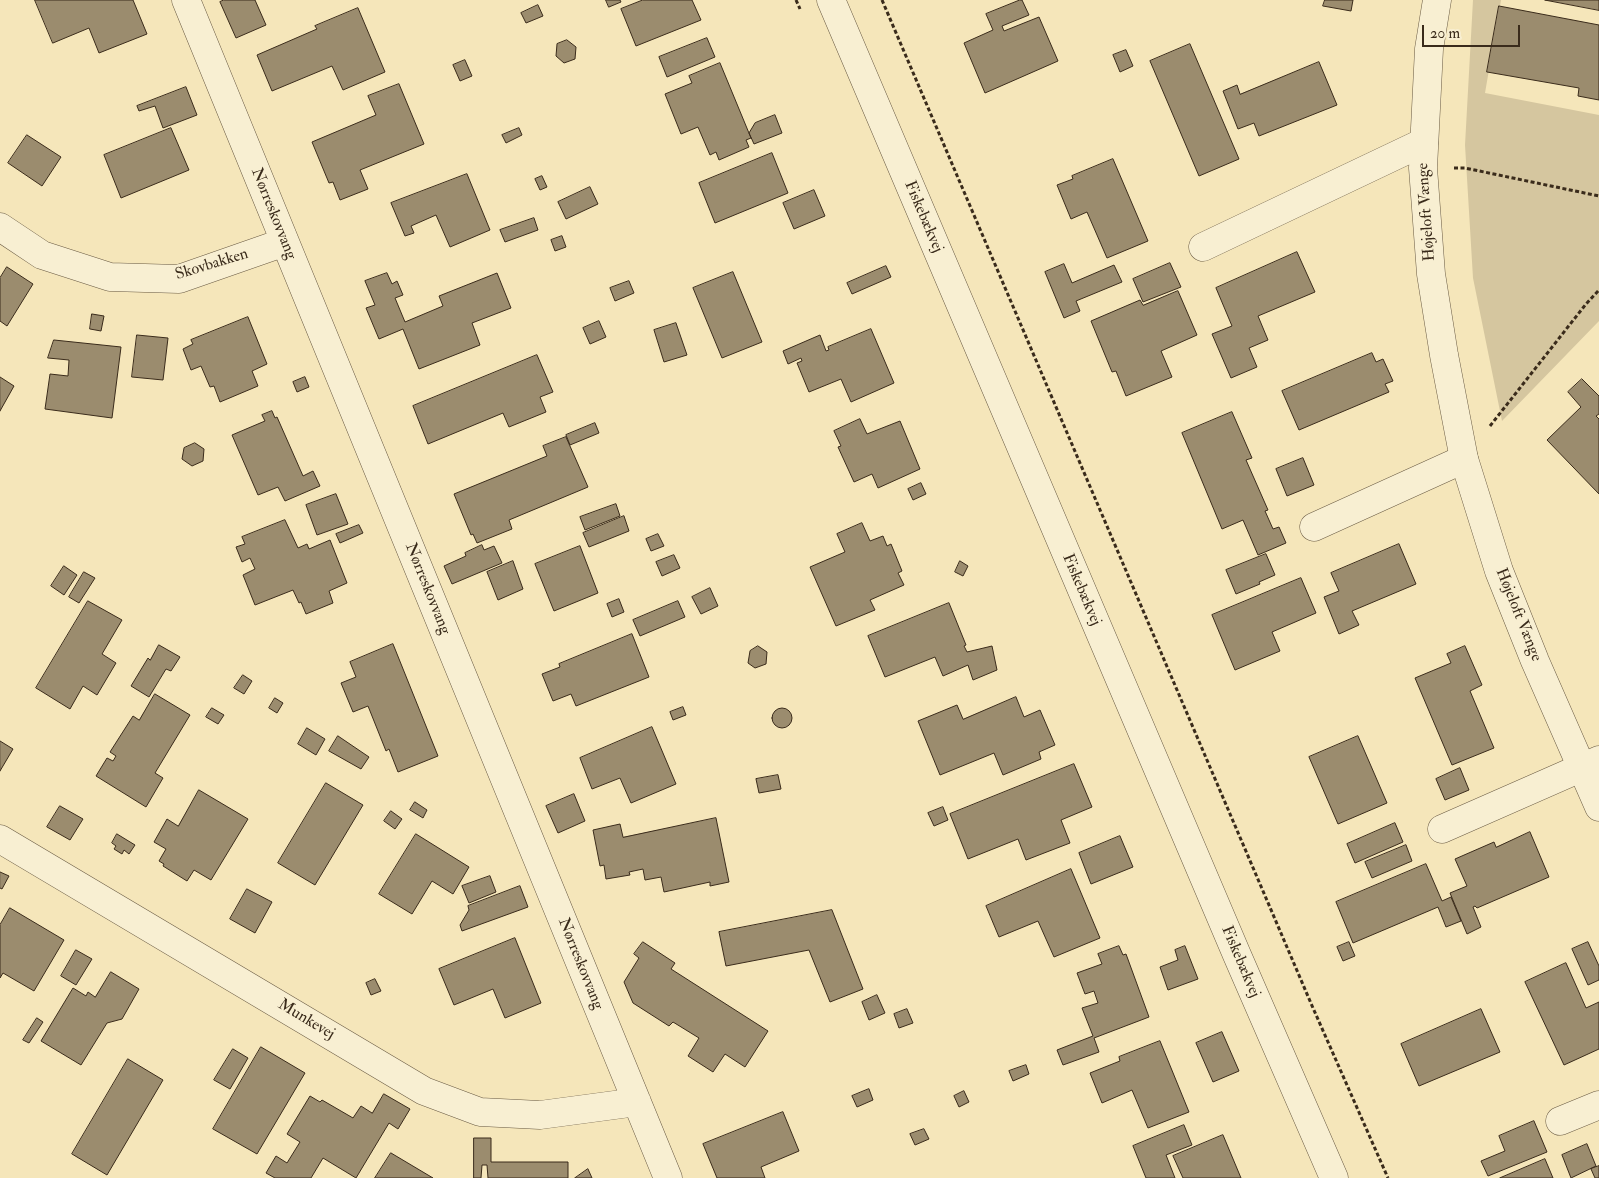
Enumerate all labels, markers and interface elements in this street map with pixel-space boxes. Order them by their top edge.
scale bar [1424,15,1522,47]
text: 20 m [1430,24,1460,43]
street label: Højeloft Vænge [1414,162,1440,262]
street label: Nørreskovvang [246,165,300,263]
street label: Fiskebækvej [899,178,947,256]
street label: Skovbakken [173,245,251,285]
street label: Nørreskovvang [400,540,454,638]
street label: Fiskebækvej [1057,551,1105,629]
street label: Højeloft Vænge [1491,566,1545,664]
street label: Nørreskovvang [553,915,607,1013]
street label: Fiskebækvej [1216,923,1264,1001]
street label: Munkevej [274,996,338,1044]

